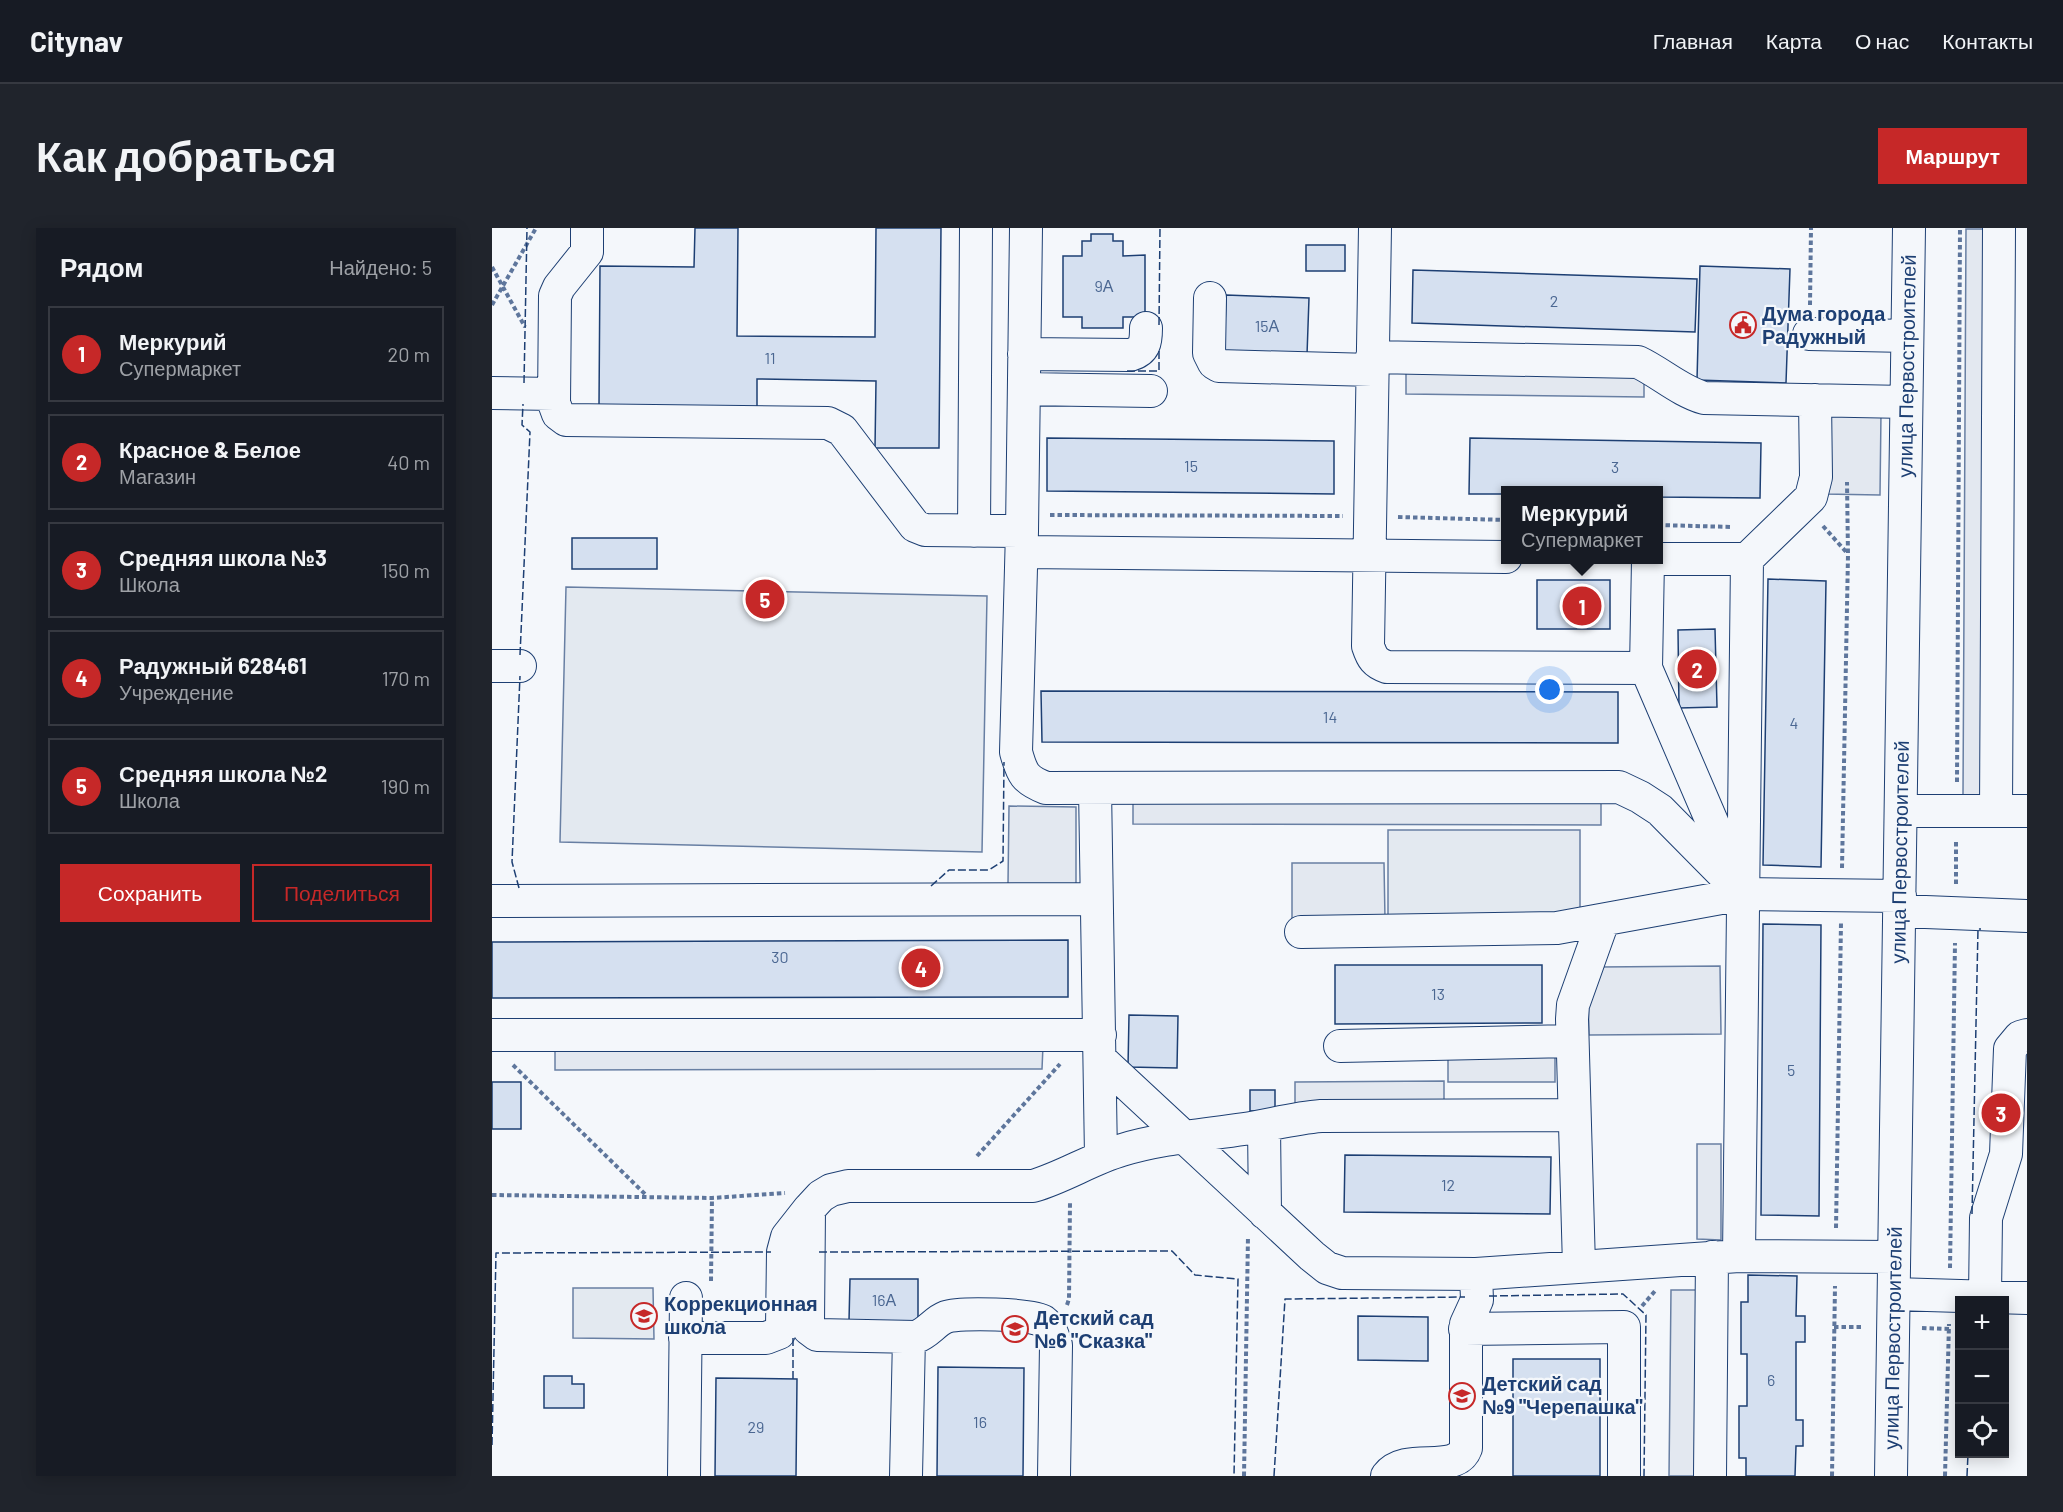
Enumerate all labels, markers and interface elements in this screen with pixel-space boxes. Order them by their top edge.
text: Citynav [30,24,123,58]
text: Главная [1653,28,1733,53]
text: Карта [1766,28,1822,53]
text: О нас [1855,28,1909,53]
text: Контакты [1942,28,2033,53]
button: Маршрут [1878,128,2027,184]
text: Как добраться [36,130,336,180]
text: Рядом [60,251,143,282]
street label: улица Первостроителей [1892,254,1920,478]
text: Найдено: 5 [329,255,432,279]
house number: 9А [1094,276,1114,295]
house number: 2 [1550,291,1558,310]
place label: Дума города Радужный [1762,301,1886,348]
public building icon: Дума города Радужный [1728,310,1758,340]
house number: 15А [1255,316,1280,335]
text: Меркурий [119,328,226,354]
text: 1 [78,342,85,366]
text: 20 m [387,342,430,366]
house number: 11 [764,348,776,367]
text: Супермаркет [119,356,241,380]
text: Красное & Белое [119,436,301,462]
text: 2 [76,450,87,474]
text: 40 m [387,450,430,474]
house number: 15 [1184,456,1198,475]
house number: 3 [1611,457,1619,476]
text: Магазин [119,464,196,488]
popup [1501,486,1663,564]
text: Меркурий [1521,499,1628,525]
text: Супермаркет [1521,527,1643,551]
text: Средняя школа №3 [119,544,327,570]
text: 3 [76,558,87,582]
text: 150 m [381,558,430,582]
text: Школа [119,572,180,596]
pin: 5 [746,576,784,622]
pin: 1 [1562,584,1602,628]
pin: 2 [1678,646,1716,692]
text: Радужный 628461 [119,652,307,678]
text: 4 [75,666,88,690]
text: 170 m [382,666,430,690]
your location [1535,675,1564,704]
text: Учреждение [119,680,234,704]
house number: 14 [1323,707,1337,726]
house number: 4 [1790,713,1798,732]
street label: улица Первостроителей [1885,740,1913,964]
text: Средняя школа №2 [119,760,327,786]
text: 5 [76,774,87,798]
text: 190 m [381,774,430,798]
text: Школа [119,788,180,812]
button: Сохранить [60,864,240,922]
button: Поделиться [252,864,432,922]
pin: 4 [902,946,940,990]
house number: 30 [771,947,789,966]
house number: 13 [1431,984,1445,1003]
house number: 5 [1787,1060,1795,1079]
pin: 3 [1982,1090,2020,1136]
house number: 12 [1441,1175,1455,1194]
street label: улица Первостроителей [1878,1226,1906,1450]
house number: 16А [872,1290,897,1309]
place label: Коррекционная школа [664,1291,818,1338]
map controls [1955,1296,2009,1458]
button: + [1955,1296,2009,1350]
school or university icon: Коррекционная школа [629,1301,659,1331]
place label: Детский сад №6 "Сказка" [1034,1305,1154,1352]
school or university icon: Детский сад №6 "Сказка" [1000,1314,1030,1344]
button: − [1955,1350,2009,1404]
house number: 6 [1767,1370,1775,1389]
place label: Детский сад №9 "Черепашка" [1482,1371,1643,1418]
school or university icon: Детский сад №9 "Черепашка" [1447,1381,1477,1411]
button: locate [1955,1404,2009,1458]
house number: 16 [973,1412,987,1431]
house number: 29 [748,1417,764,1436]

